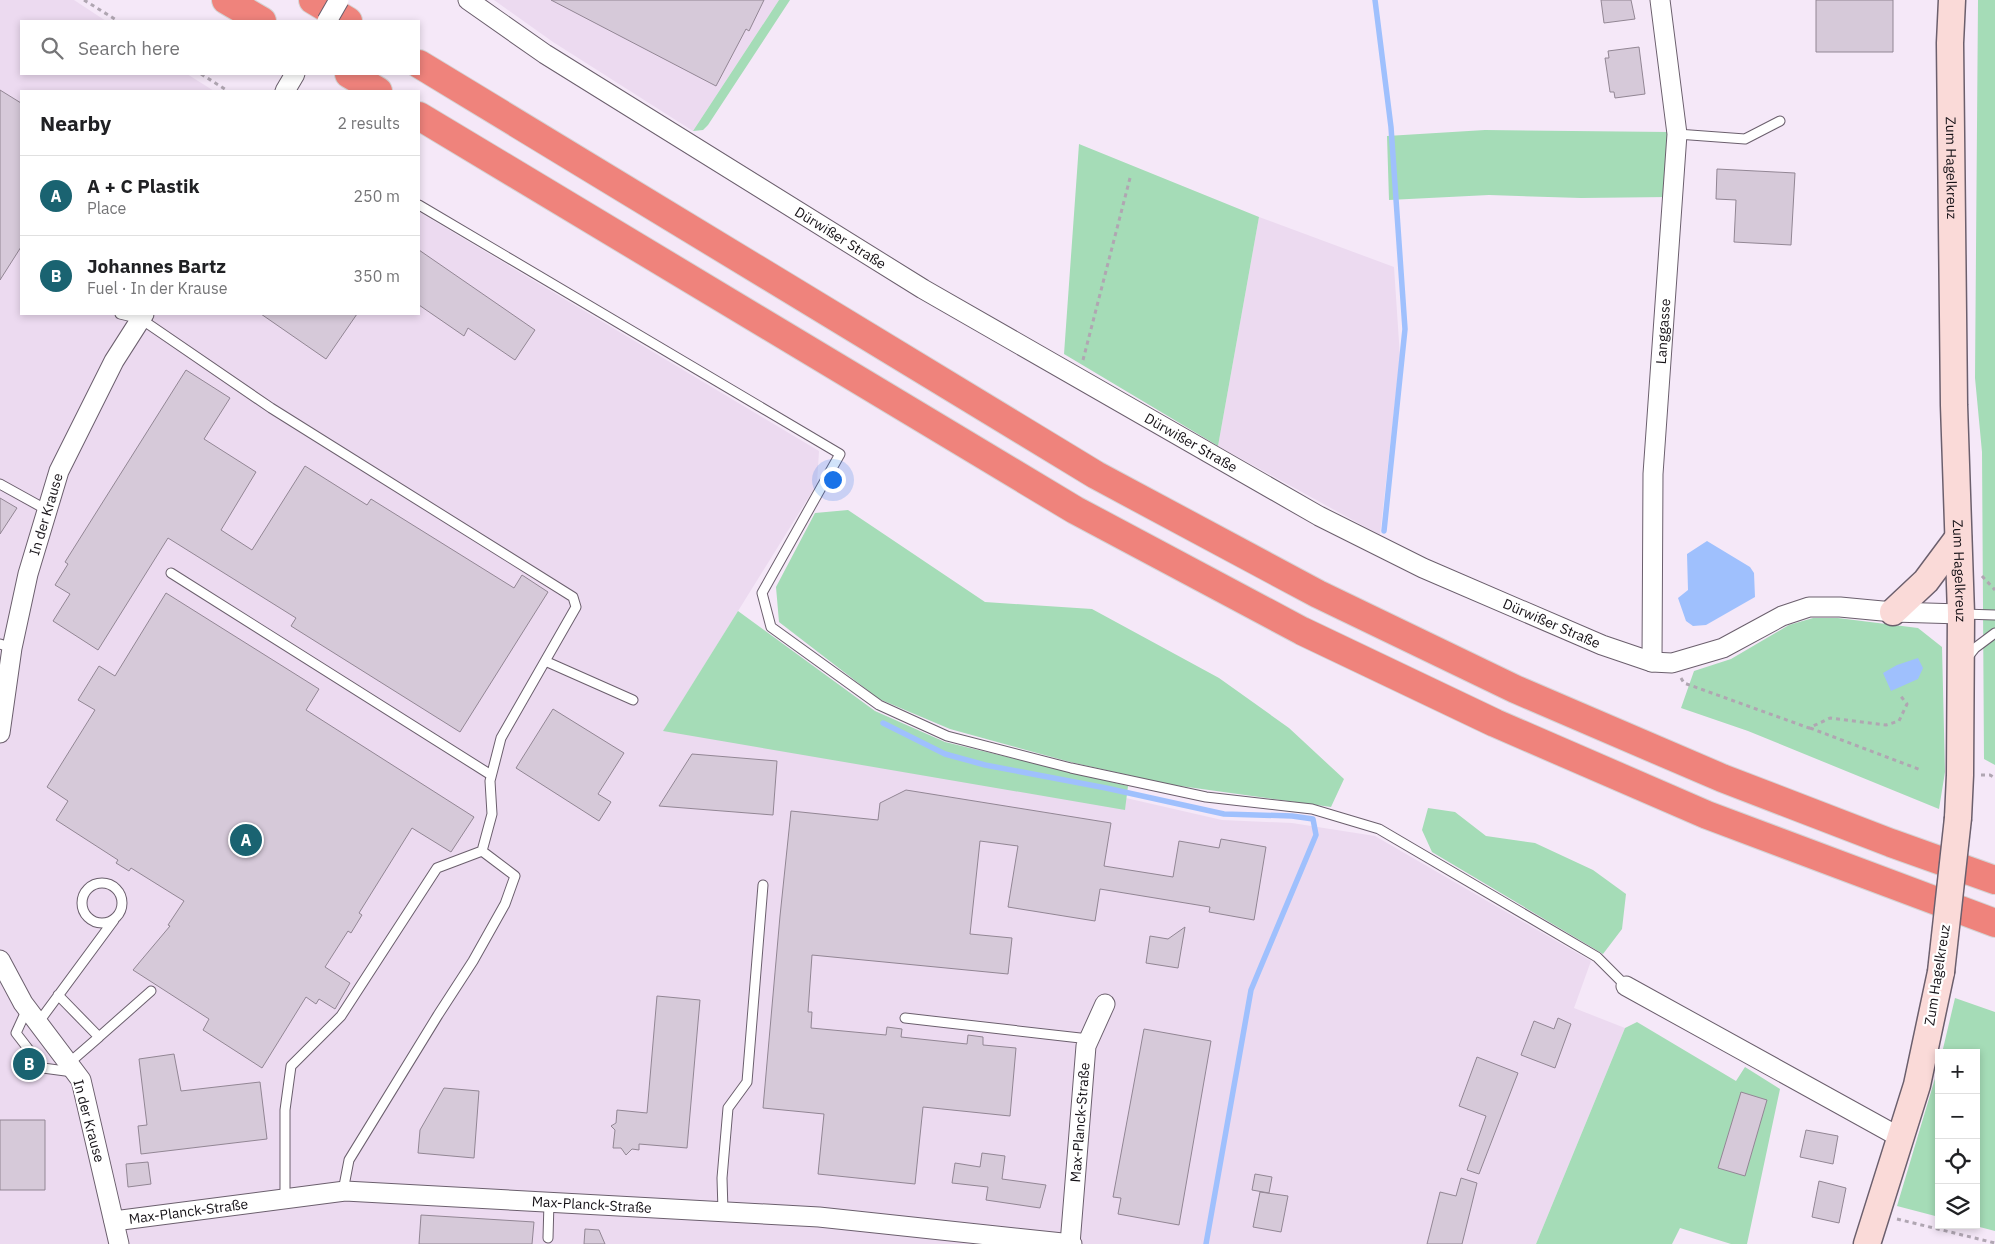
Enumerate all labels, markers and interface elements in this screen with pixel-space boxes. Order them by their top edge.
search box [20,20,420,75]
icon: search [38,34,66,62]
text: Search here [78,36,180,60]
text: Nearby [40,109,111,137]
text: 2 results [337,113,400,133]
street label: Zum Hagelkreuz [1942,117,1961,220]
text: A + C Plastik [87,174,199,198]
text: A [51,186,61,206]
text: 250 m [353,186,400,206]
text: Place [87,198,126,218]
street label: Dürwißer Straße [791,203,890,273]
text: Johannes Bartz [87,254,226,278]
text: B [51,266,61,286]
text: 350 m [353,266,400,286]
text: Fuel · In der Krause [87,278,228,298]
street label: Langgasse [1652,298,1674,365]
street label: Dürwißer Straße [1141,409,1241,476]
your location [820,467,846,493]
street label: In der Krause [25,471,67,557]
street label: Zum Hagelkreuz [1949,519,1970,623]
street label: Dürwißer Straße [1500,595,1603,652]
pin: A [230,821,262,859]
street label: Zum Hagelkreuz [1920,923,1954,1027]
pin: B [13,1045,45,1083]
map controls [1935,1049,1980,1229]
button: + [1935,1049,1980,1094]
street label: Max-Planck-Straße [1066,1061,1094,1183]
street label: In der Krause [69,1078,109,1165]
button: − [1935,1094,1980,1139]
button: locate [1935,1139,1980,1184]
button: layers [1935,1184,1980,1229]
street label: Max-Planck-Straße [531,1192,653,1217]
street label: Max-Planck-Straße [128,1195,249,1228]

